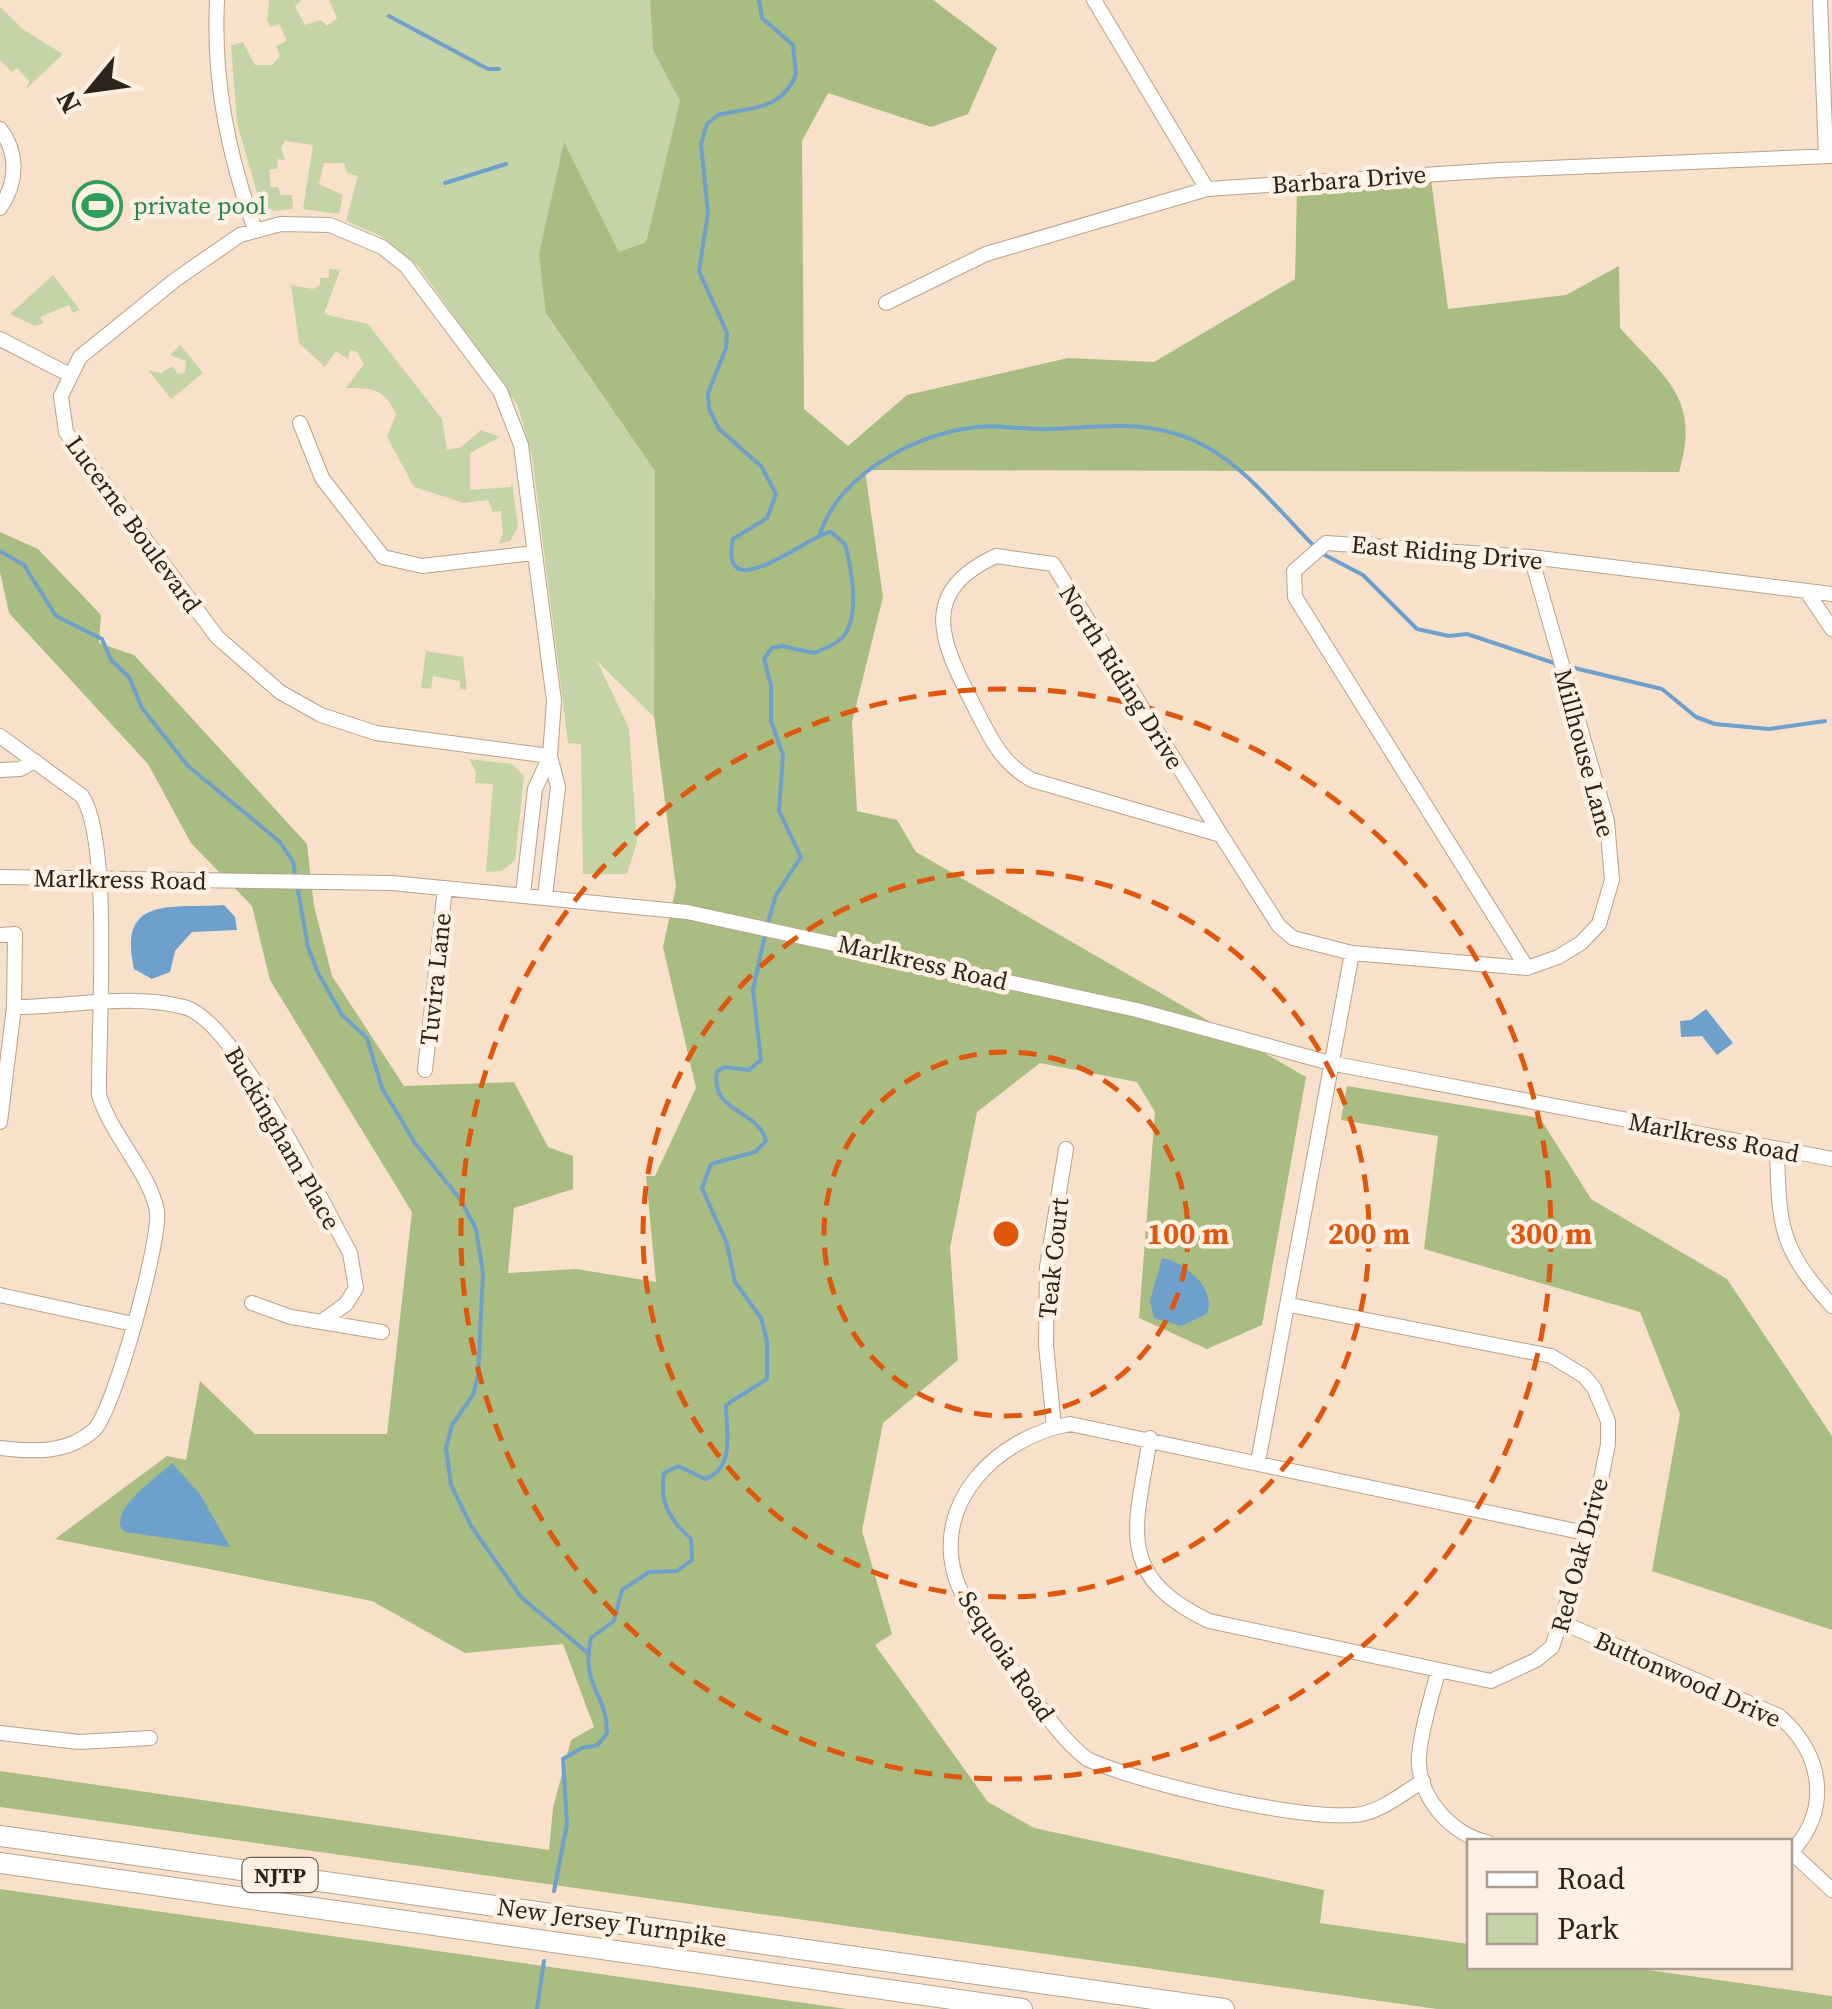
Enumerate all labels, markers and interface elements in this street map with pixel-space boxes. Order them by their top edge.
north arrow [40,40,140,140]
text: N [47,84,90,120]
street label: Barbara Drive [1271,157,1427,201]
sports icon: private pool [72,179,124,231]
place label: private pool [133,188,266,222]
street label: Lucerne Boulevard [58,429,210,619]
street label: East Riding Drive [1350,527,1544,577]
street label: North Riding Drive [1052,578,1192,776]
street label: Millhouse Lane [1546,665,1624,841]
street label: Marlkress Road [33,860,207,898]
street label: Tuvira Lane [411,911,459,1047]
street label: Marlkress Road [835,926,1011,998]
street label: Buckingham Place [217,1040,349,1236]
street label: Marlkress Road [1626,1104,1802,1170]
street label: Teak Court [1030,1195,1076,1320]
text: 100 m [1147,1213,1229,1254]
text: 200 m [1328,1213,1410,1254]
text: 300 m [1510,1213,1592,1254]
centre of rings [988,1216,1024,1252]
street label: Red Oak Drive [1542,1474,1616,1636]
street label: Sequoia Road [951,1584,1063,1728]
street label: Buttonwood Drive [1589,1623,1787,1735]
legend [1467,1839,1792,1969]
road number: NJTP [242,1858,318,1892]
text: Road [1557,1858,1625,1899]
street label: New Jersey Turnpike [495,1889,729,1955]
text: Park [1557,1908,1619,1949]

